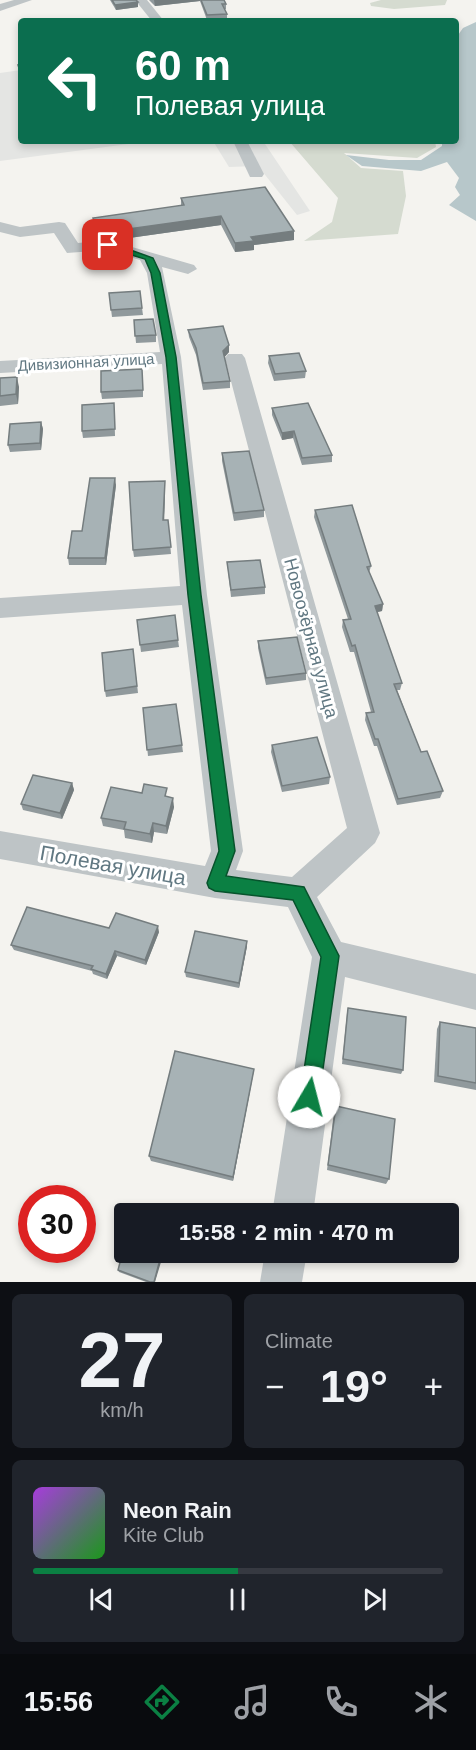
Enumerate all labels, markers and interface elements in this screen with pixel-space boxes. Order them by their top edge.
icon: left [36,42,114,120]
text: 60 m [135,42,231,89]
text: Полевая улица [135,91,325,121]
pin [82,219,133,270]
icon: arrive [91,228,124,261]
street label: Дивизионная улица [17,350,155,374]
street label: Новоозёрная улица [280,556,342,721]
street label: Полевая улица [38,841,188,889]
position arrow [277,1065,341,1129]
speed limit sign: 30 [18,1185,96,1263]
text: 15:58 · 2 min · 470 m [179,1220,394,1245]
text: 27 [79,1316,165,1404]
text: Climate [265,1330,333,1352]
text: 19° [320,1361,388,1412]
text: − [265,1368,284,1405]
text: + [424,1368,443,1405]
text: km/h [100,1399,144,1421]
text: Neon Rain [123,1498,232,1523]
text: Kite Club [123,1524,204,1546]
icon: previous [85,1583,118,1616]
icon: pause [221,1583,254,1616]
icon: next [358,1583,391,1616]
icon: directions [141,1681,183,1723]
icon: music [231,1681,273,1723]
icon: phone [320,1681,362,1723]
icon: climate [410,1681,452,1723]
text: 15:56 [24,1687,93,1717]

